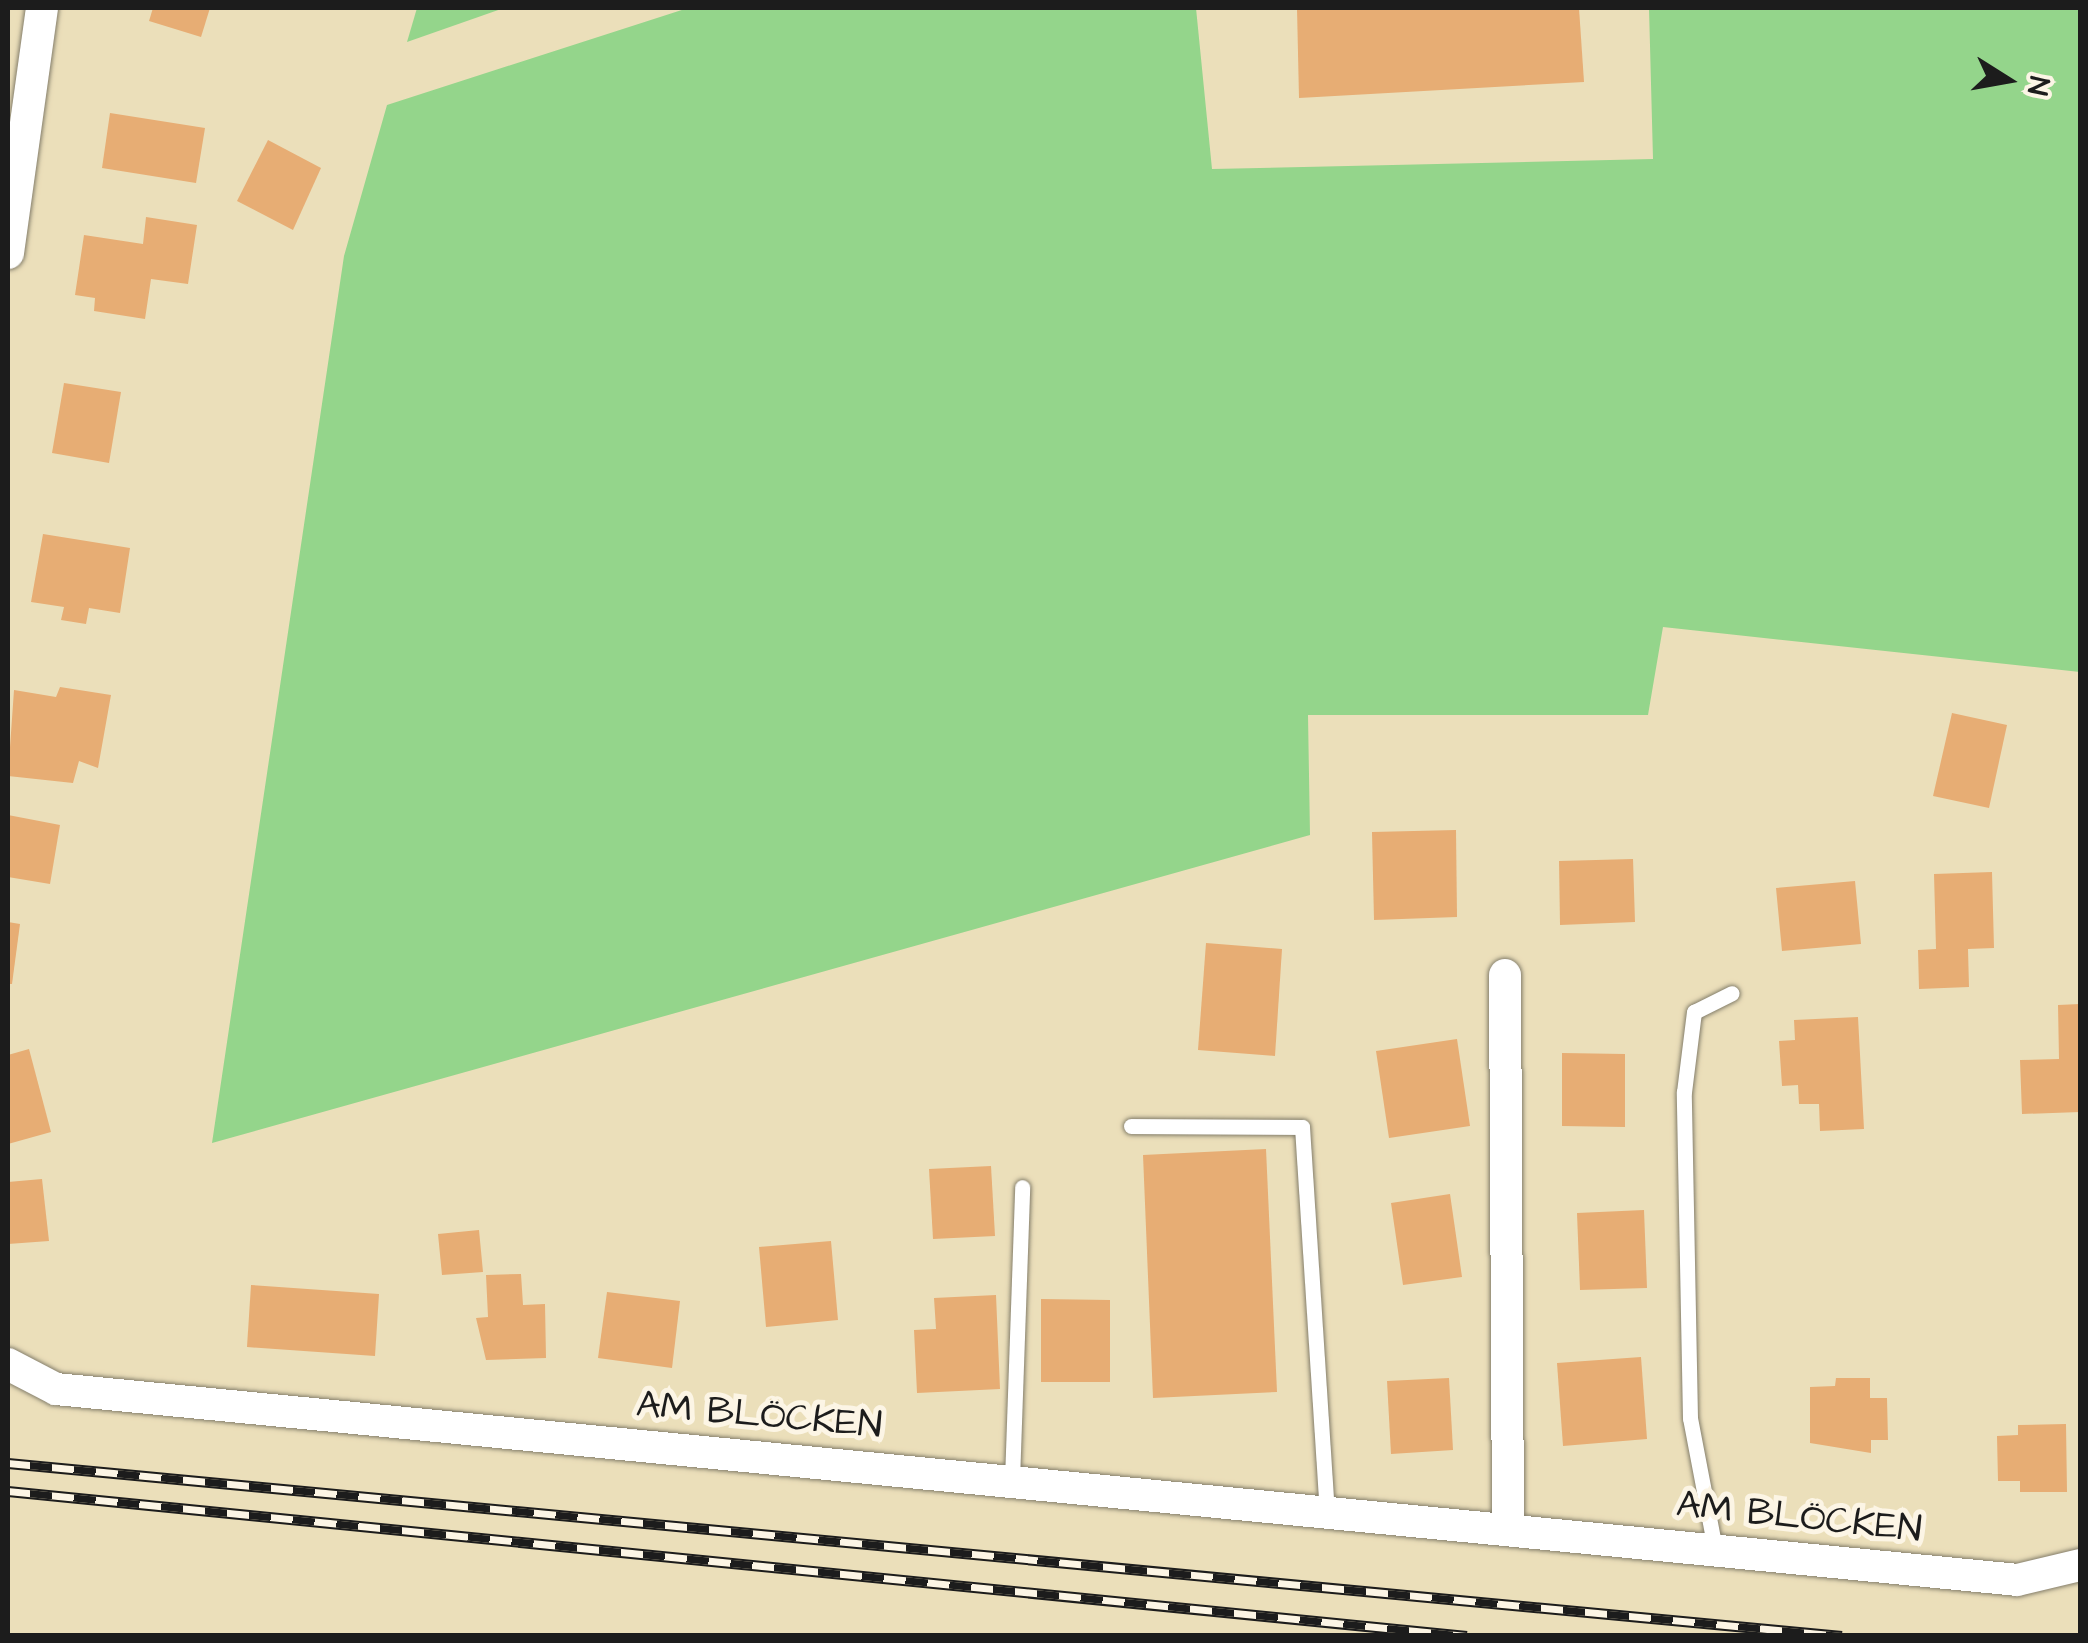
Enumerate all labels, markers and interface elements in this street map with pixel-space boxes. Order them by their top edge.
north arrow [1958,30,2058,130]
text: N [2017,73,2059,98]
street label: AM BLÖCKEN [634,1383,884,1449]
street label: AM BLÖCKEN [1674,1482,1924,1554]

